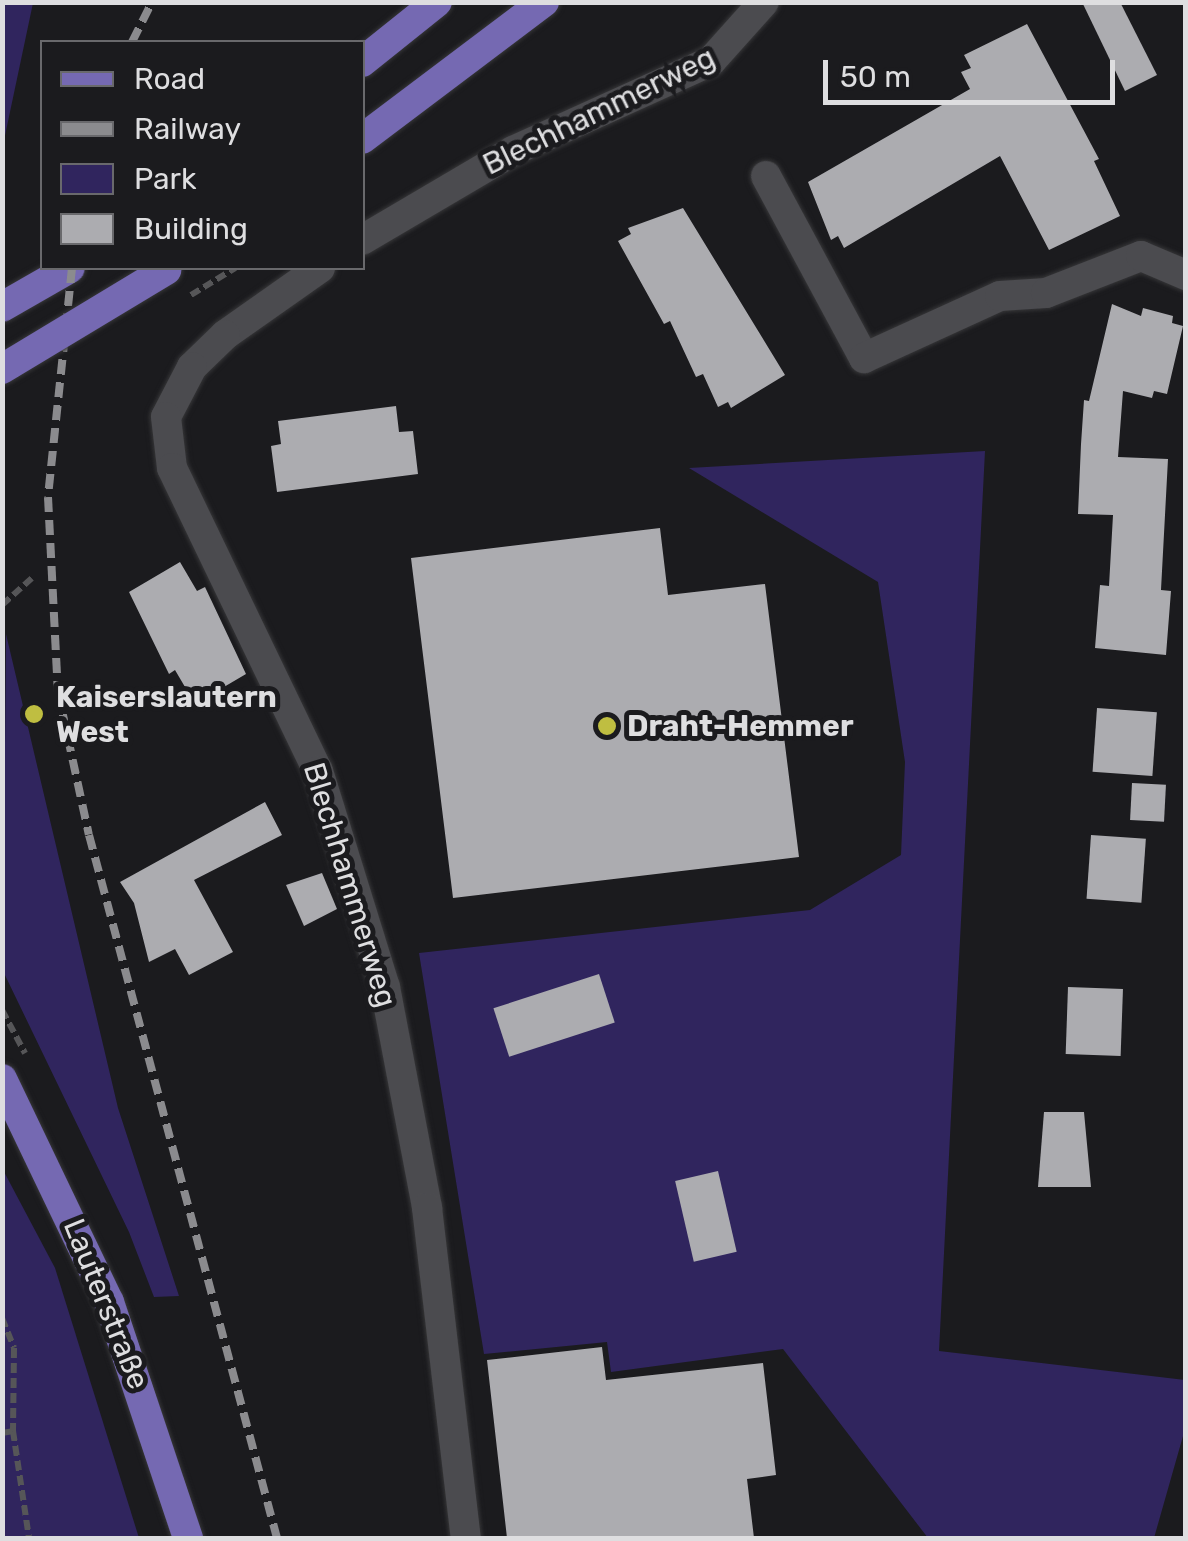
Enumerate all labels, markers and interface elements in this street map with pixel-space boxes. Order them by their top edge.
street label: Blechhammerweg [477,39,721,183]
legend [40,40,365,270]
scale bar [828,40,1120,102]
text: 50 m [840,59,911,95]
text: Road [134,61,205,97]
text: Railway [134,111,241,147]
text: Park [134,161,196,197]
text: Building [134,211,248,247]
place label: Kaiserslautern West [56,679,277,750]
marker: Kaiserslautern West [21,701,47,727]
place label: Draht-Hemmer [627,708,854,744]
marker: Draht-Hemmer [596,715,618,737]
street label: Blechhammerweg [296,758,404,1012]
street label: Lauterstraße [55,1214,157,1394]

